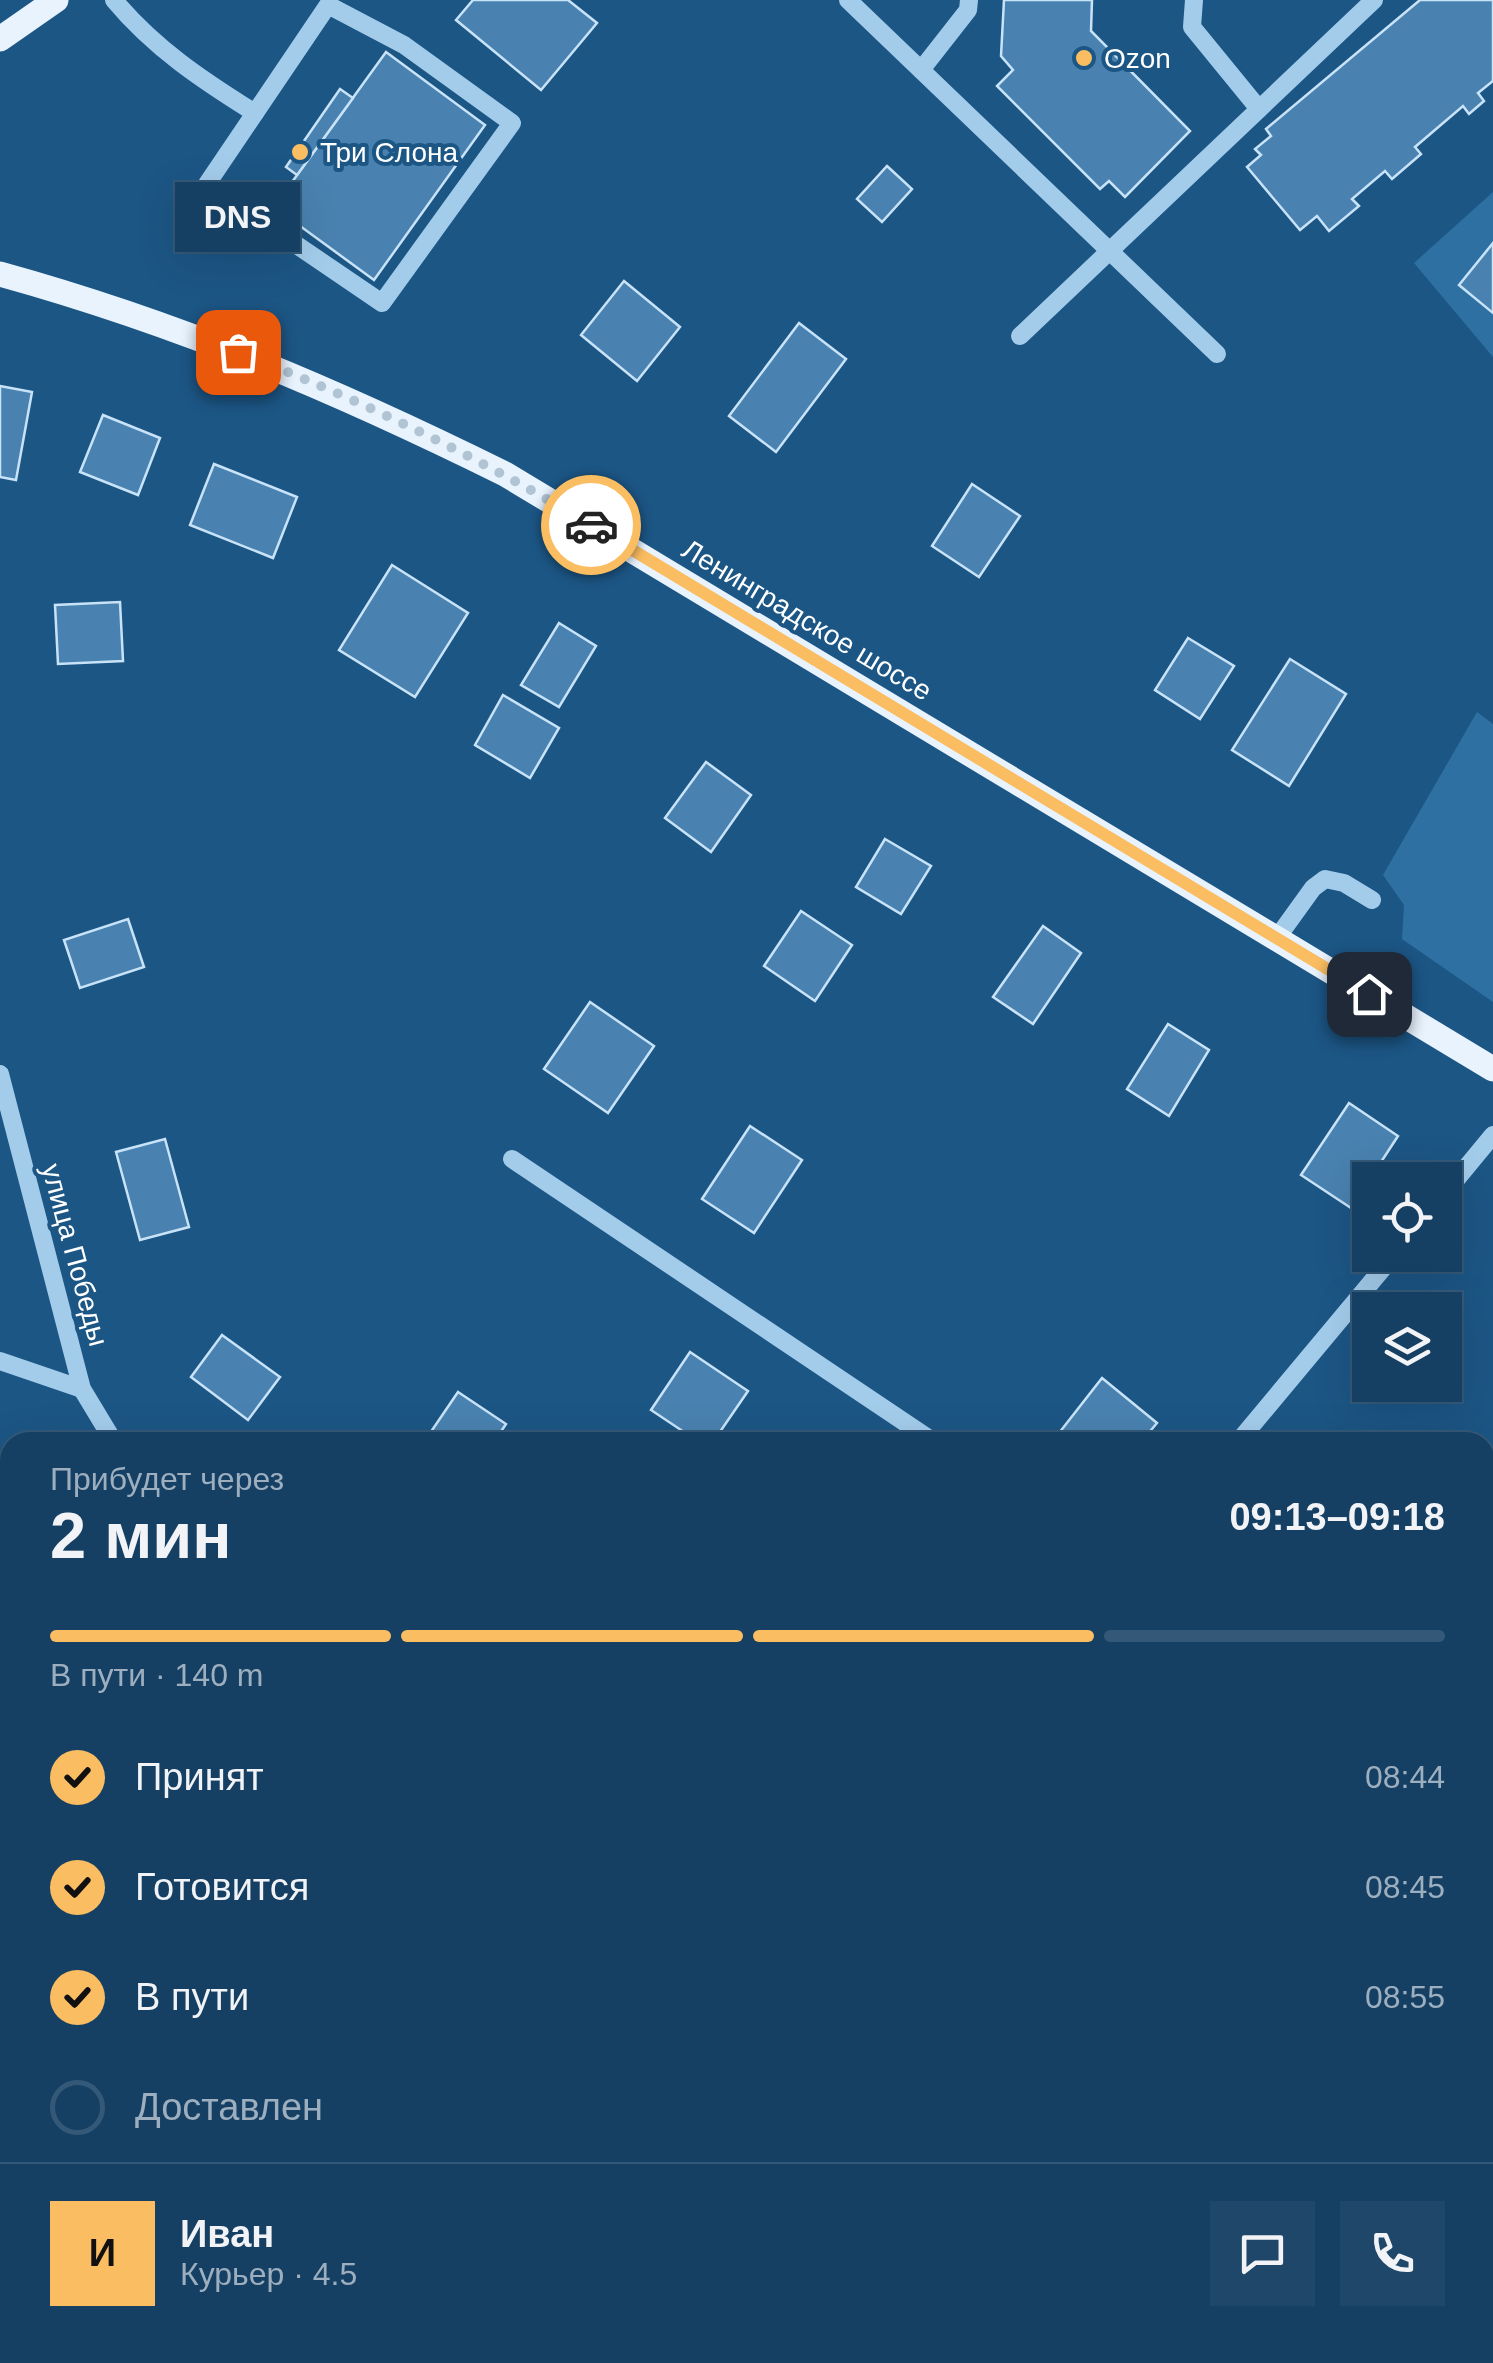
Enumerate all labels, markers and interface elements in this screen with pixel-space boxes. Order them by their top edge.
place label: Ozon [1104,43,1171,74]
marker: Ozon [1073,47,1095,69]
place label: Три Слона [320,137,458,168]
marker: Три Слона [289,141,311,163]
callout: DNS [176,182,300,252]
text: DNS [204,199,271,235]
pin [196,310,281,395]
icon: bag [211,325,266,380]
courier [541,475,641,575]
icon: car [564,498,619,553]
street label: Ленинградское шоссе [677,533,937,707]
pin [1327,952,1412,1037]
icon: home [1342,967,1397,1022]
street label: улица Победы [36,1160,114,1350]
map controls [1352,1162,1462,1402]
button: locate [1352,1162,1462,1272]
button: layers [1352,1292,1462,1402]
text: Прибудет через [50,1461,284,1497]
text: 09:13–09:18 [1229,1496,1445,1538]
text: 2 мин [50,1499,232,1572]
text: В пути · 140 m [50,1657,263,1693]
icon: check [50,1750,105,1805]
text: Принят [135,1756,264,1798]
text: 08:44 [1365,1759,1445,1795]
icon: check [50,1860,105,1915]
text: Готовится [135,1866,309,1908]
text: 08:45 [1365,1869,1445,1905]
icon: check [50,1970,105,2025]
text: В пути [135,1976,249,2018]
text: 08:55 [1365,1979,1445,2015]
text: Доставлен [135,2086,323,2128]
button: chat [1210,2201,1315,2306]
button: phone [1340,2201,1445,2306]
text: Иван [180,2213,274,2255]
text: И [89,2232,116,2274]
text: Курьер · 4.5 [180,2256,357,2292]

